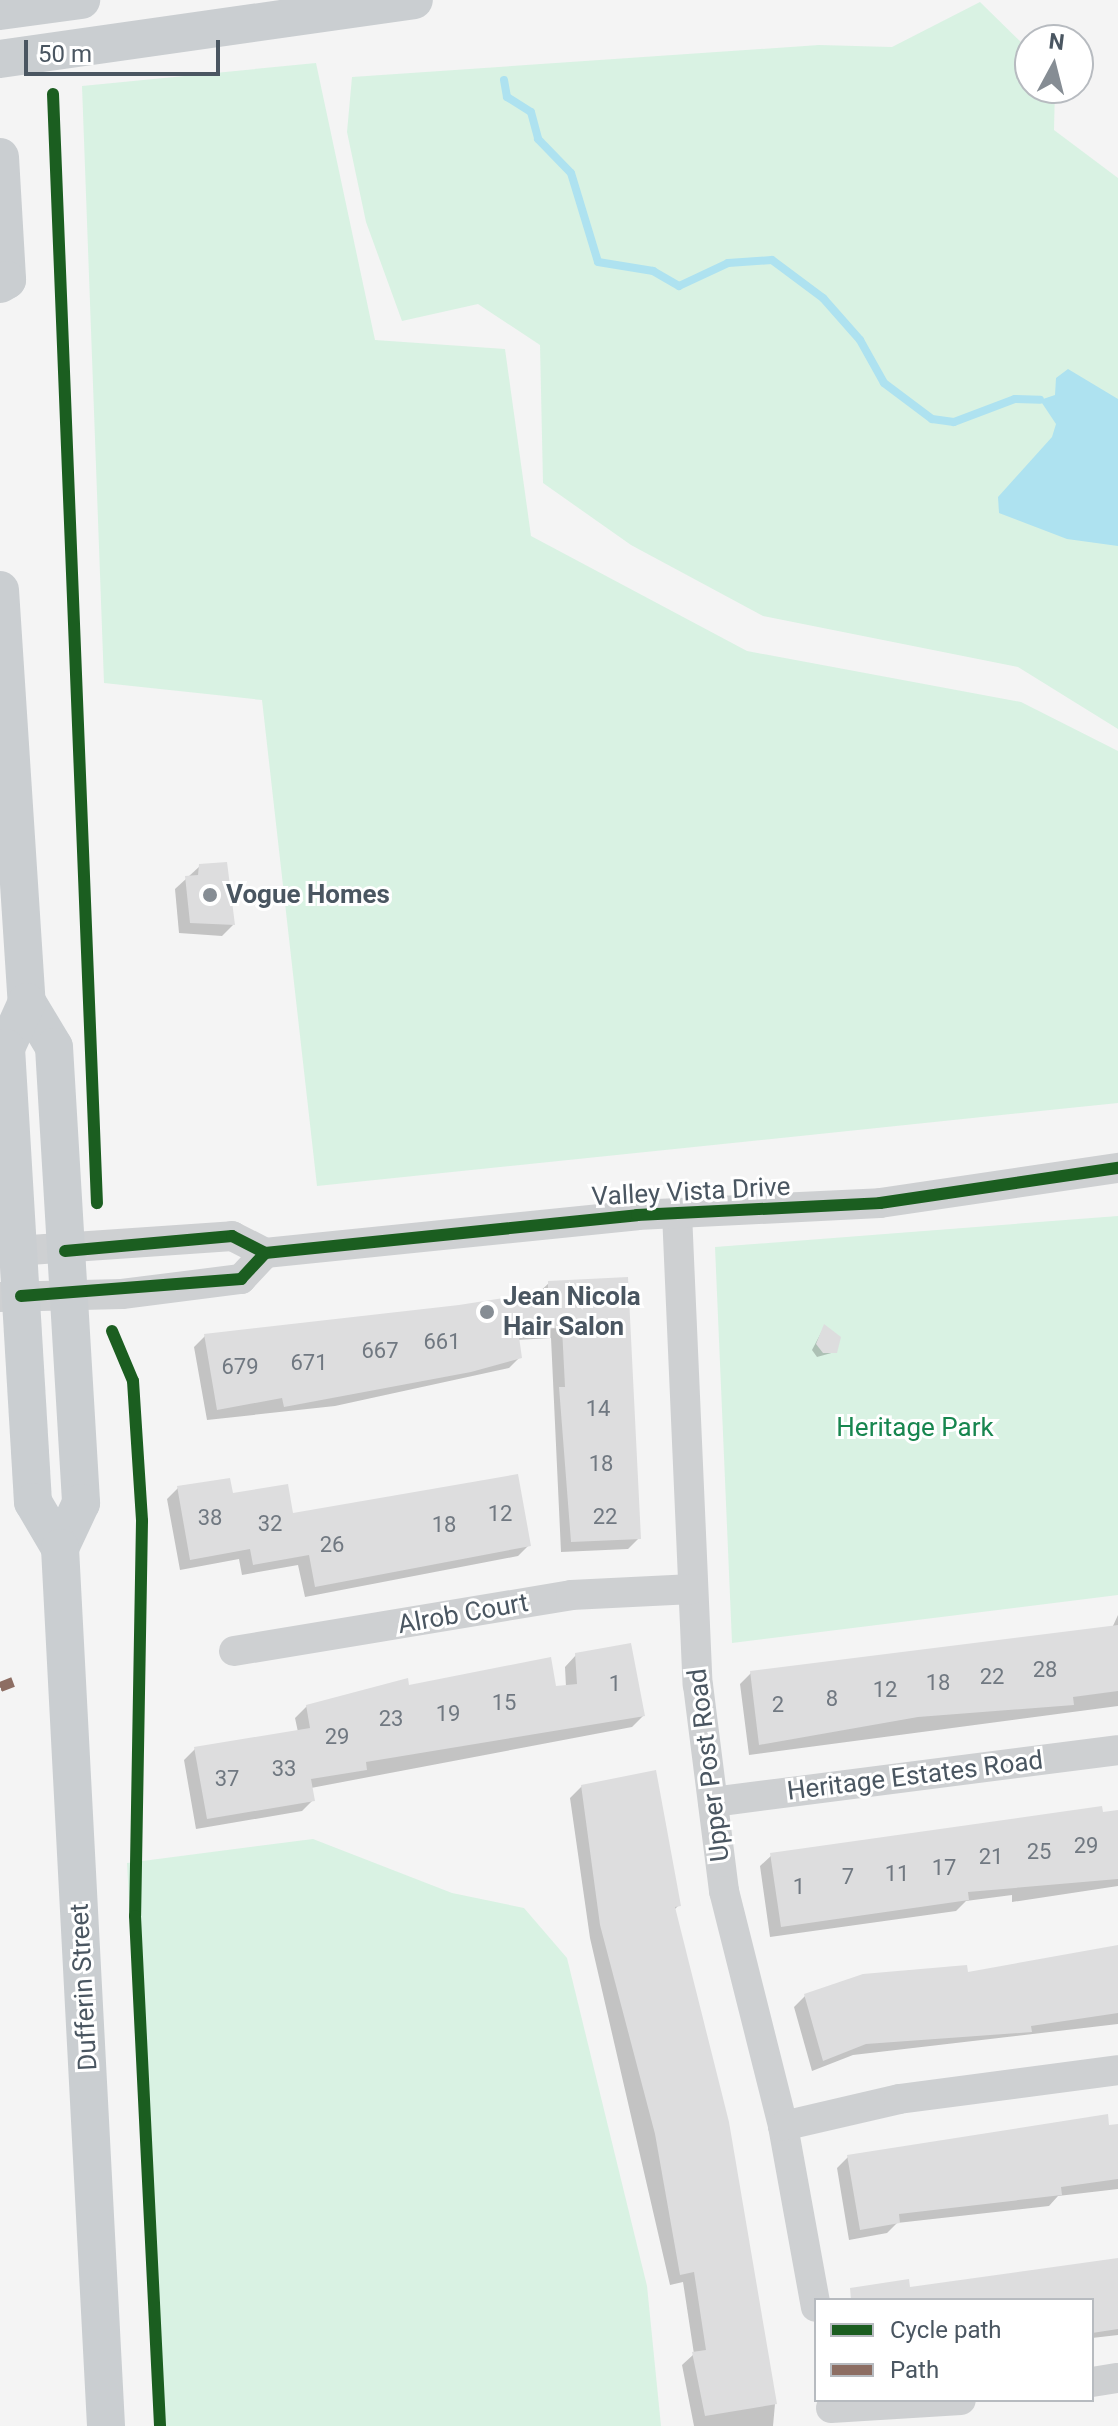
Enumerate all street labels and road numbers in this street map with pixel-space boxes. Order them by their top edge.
street label: Valley Vista Drive [591,1171,791,1213]
street label: Alrob Court [395,1587,531,1641]
street label: Upper Post Road [682,1667,736,1863]
street label: Heritage Estates Road [785,1745,1045,1807]
street label: Dufferin Street [64,1903,104,2071]

